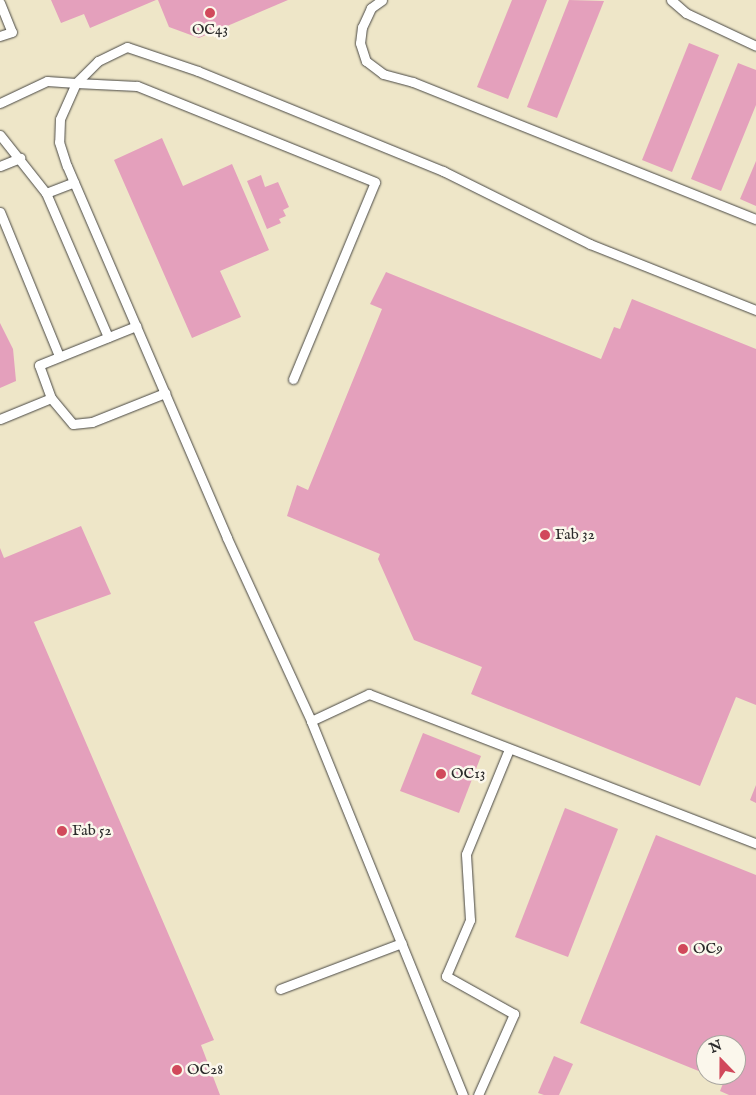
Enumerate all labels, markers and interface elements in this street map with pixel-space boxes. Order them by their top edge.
marker: OC43 [204,7,216,19]
place label: OC43 [192,21,228,39]
place label: Fab 32 [555,526,595,544]
marker: Fab 32 [539,529,551,541]
place label: OC13 [451,765,485,783]
marker: OC13 [435,768,447,780]
place label: Fab 52 [72,822,111,840]
marker: Fab 52 [56,825,68,837]
place label: OC9 [693,940,723,958]
marker: OC9 [677,943,689,955]
north arrow [696,1035,746,1085]
text: N [707,1036,725,1058]
place label: OC28 [187,1061,223,1079]
marker: OC28 [171,1064,183,1076]

